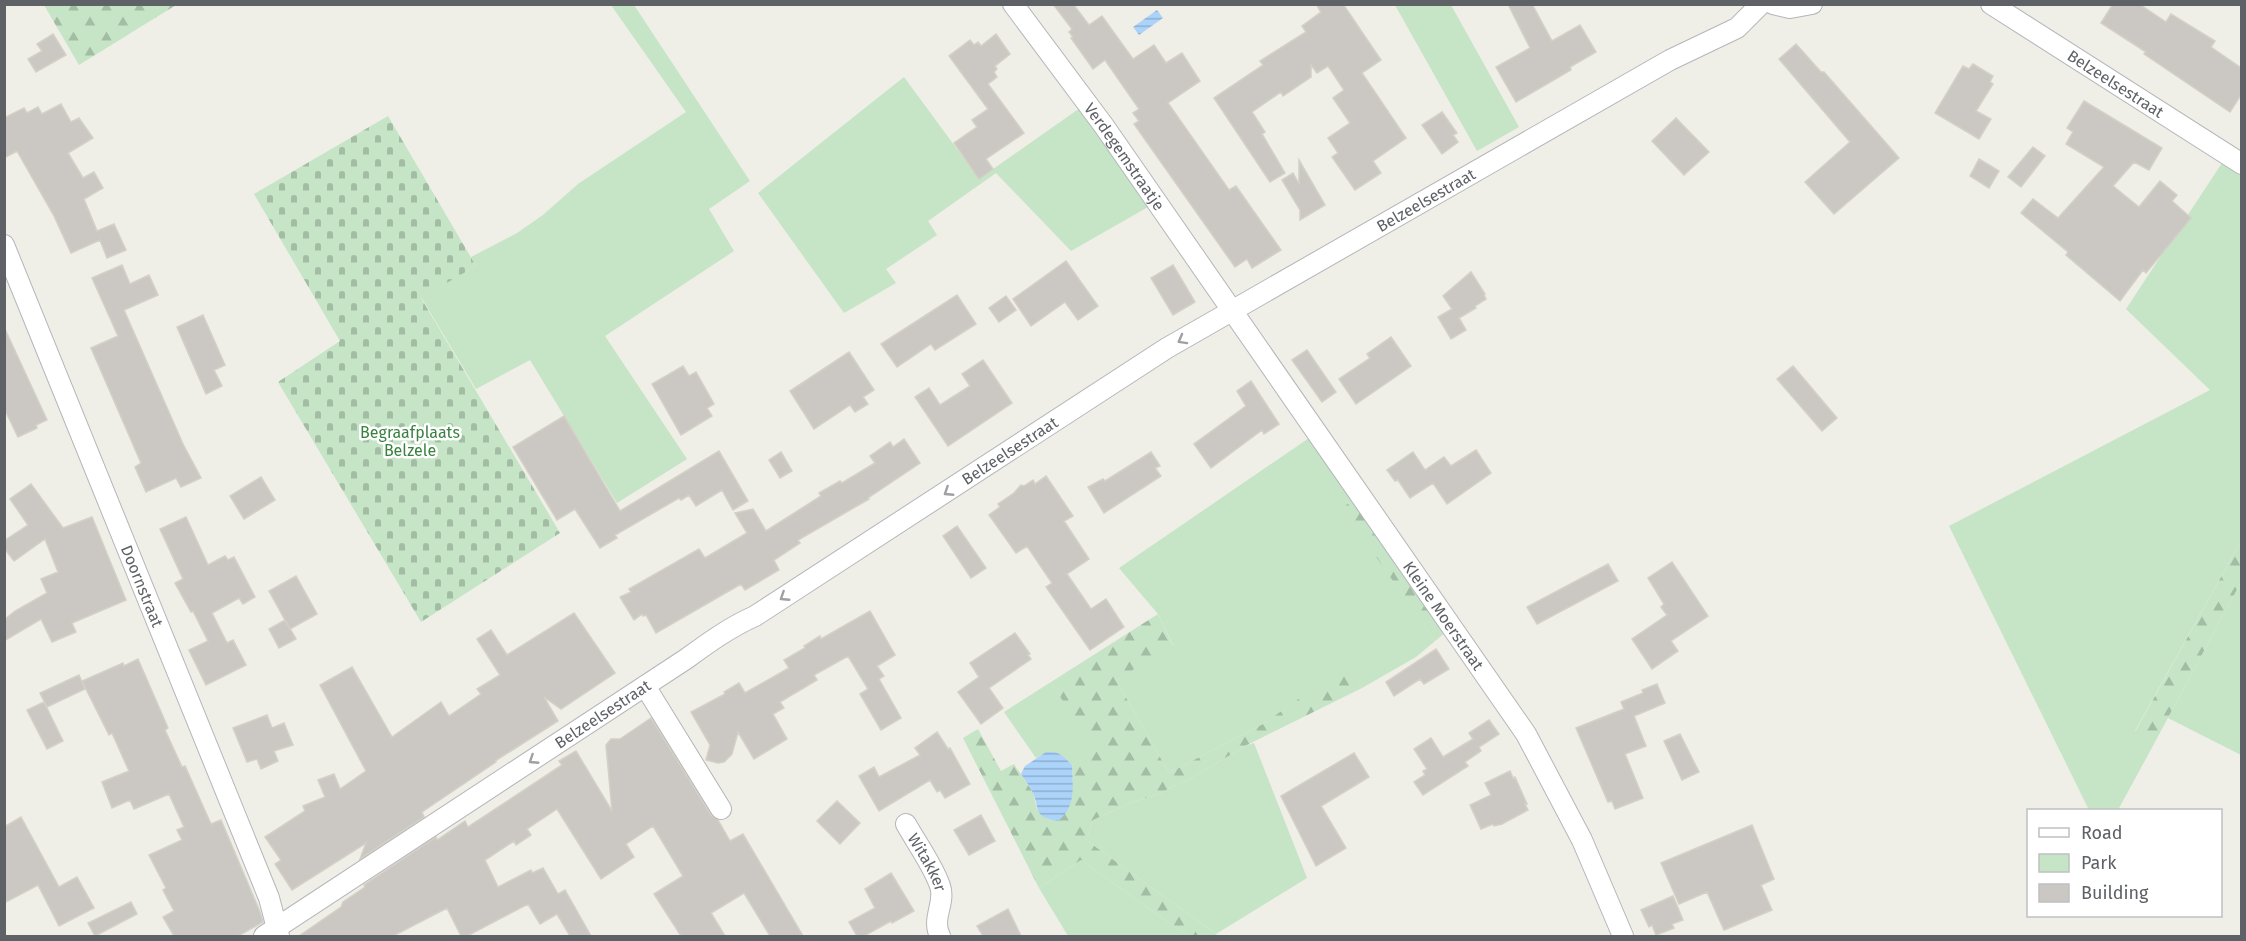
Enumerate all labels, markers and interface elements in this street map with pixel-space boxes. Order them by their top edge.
street label: Belzeelsestraat [2064,46,2167,122]
street label: Verdegemstraatje [1080,99,1169,214]
street label: Belzeelsestraat [1373,164,1479,236]
one-way arrow [1178,333,1188,344]
street label: Belzeelsestraat [958,413,1062,489]
park label: Begraafplaats Belzele [360,423,460,460]
one-way arrow [944,484,954,496]
street label: Doornstraat [117,542,167,630]
street label: Kleine Moerstraat [1399,558,1488,674]
one-way arrow [780,590,790,602]
street label: Belzeelsestraat [551,676,654,752]
one-way arrow [528,753,539,764]
legend [2027,809,2222,917]
text: Road [2081,822,2123,844]
street label: Witakker [904,830,950,894]
text: Park [2081,852,2117,874]
text: Building [2081,882,2149,904]

